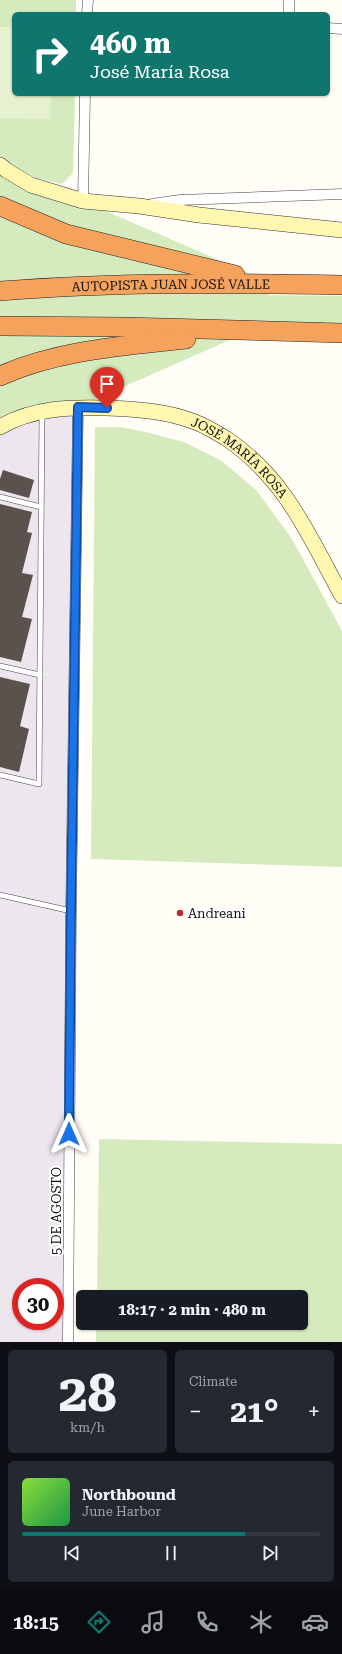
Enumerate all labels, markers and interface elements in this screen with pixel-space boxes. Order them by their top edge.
text: 460 m [90,27,171,60]
icon: right [24,28,76,80]
text: José María Rosa [90,61,230,82]
street label: AUTOPISTA JUAN JOSÉ VALLE [71,276,270,295]
pin [90,367,124,408]
icon: arrive [96,373,118,395]
street label: JOSÉ MARÍA ROSA [189,414,290,501]
place label: Andreani [188,906,246,921]
marker: Andreani [175,908,185,918]
position arrow [48,1113,90,1155]
street label: 5 DE AGOSTO [49,1167,64,1255]
speed limit sign: 30 [12,1278,64,1330]
text: 18:17 · 2 min · 480 m [118,1301,266,1319]
text: 28 [58,1363,117,1424]
text: Climate [189,1374,237,1389]
text: 21° [230,1394,279,1429]
text: − [189,1399,201,1424]
text: + [308,1399,320,1424]
text: km/h [70,1420,105,1435]
text: Northbound [82,1486,176,1504]
text: June Harbor [82,1504,161,1519]
icon: previous [61,1542,83,1564]
icon: pause [160,1542,182,1564]
icon: next [259,1542,281,1564]
icon: directions [85,1608,113,1636]
icon: music [139,1608,167,1636]
icon: phone [193,1608,221,1636]
icon: climate [247,1608,275,1636]
icon: car [301,1608,329,1636]
text: 18:15 [13,1612,59,1633]

